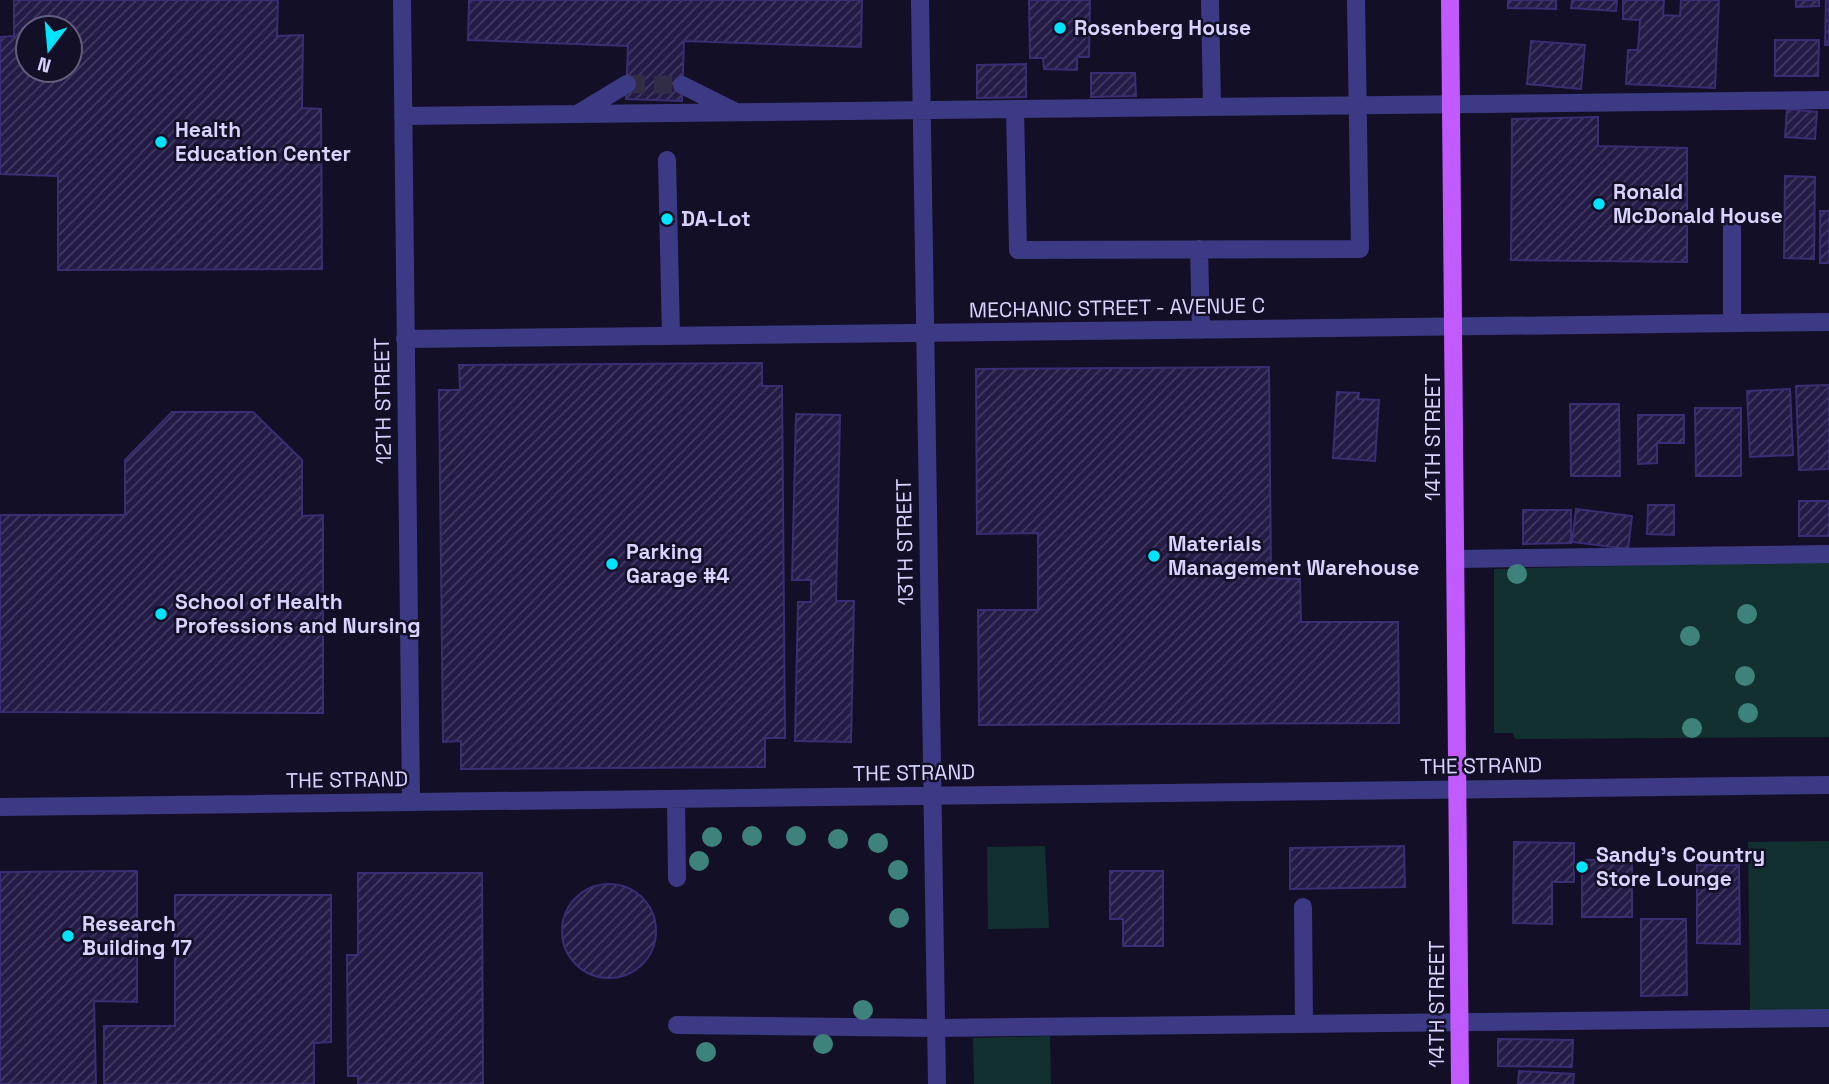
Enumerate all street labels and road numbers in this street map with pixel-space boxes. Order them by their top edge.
street label: MECHANIC STREET - AVENUE C [969,291,1265,324]
street label: 12TH STREET [368,337,397,465]
street label: 14TH STREET [1419,373,1446,501]
street label: 13TH STREET [890,478,919,606]
street label: THE STRAND [1420,751,1542,780]
street label: THE STRAND [853,758,975,787]
street label: THE STRAND [286,765,408,794]
street label: 14TH STREET [1423,940,1450,1068]

